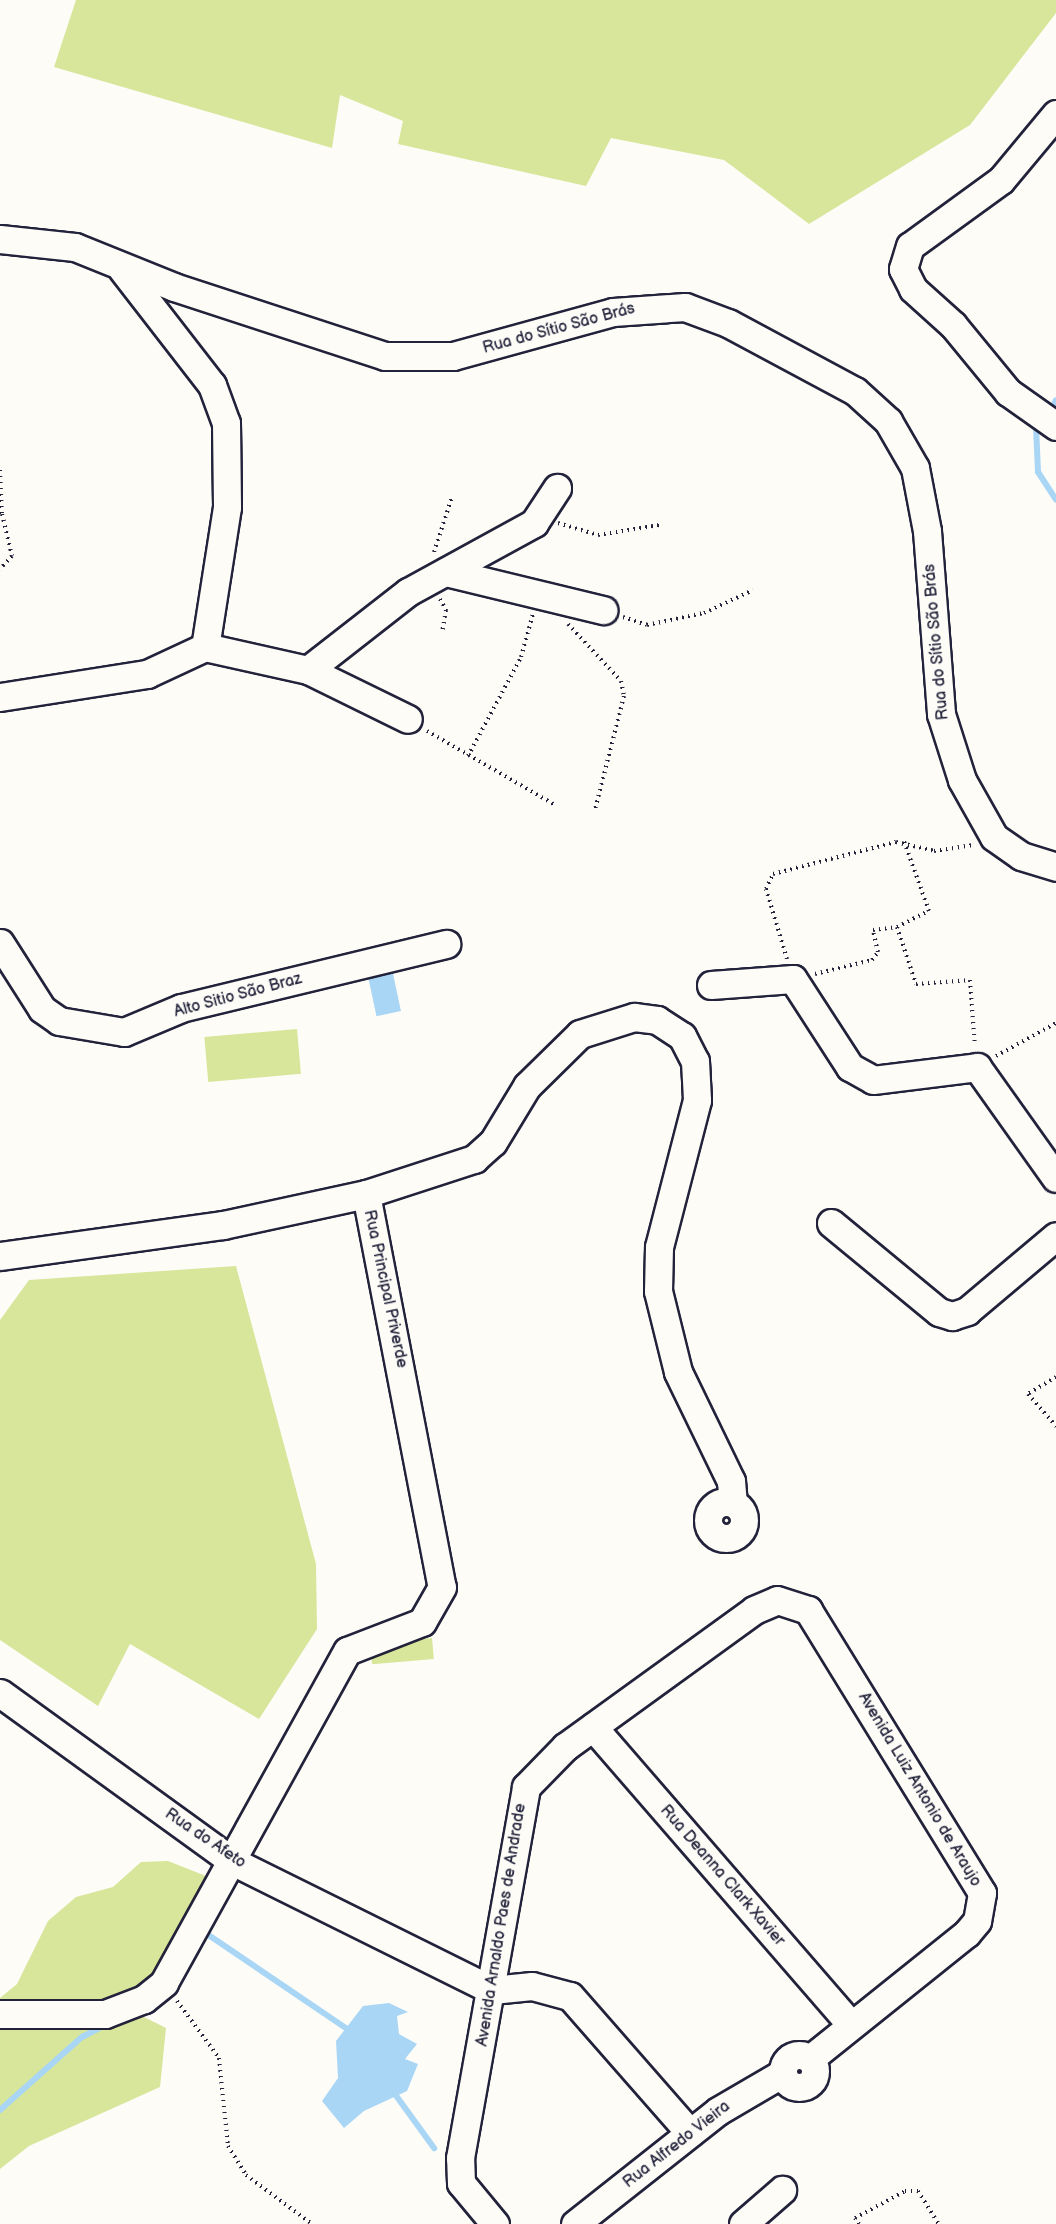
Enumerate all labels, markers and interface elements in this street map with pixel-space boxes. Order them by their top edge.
street label: Rua do Sítio São Brás [480,299,638,359]
street label: Rua do Sítio São Brás [921,563,953,721]
street label: Alto Sitio São Braz [172,970,304,1022]
street label: Rua Principal Priverde [359,1208,411,1370]
street label: Avenida Luiz Antonio de Araujo [853,1689,985,1891]
street label: Rua Deanna Clark Xavier [655,1801,789,1951]
street label: Avenida Arnaldo Paes de Andrade [473,1802,531,2048]
street label: Rua do Afeto [161,1805,249,1873]
street label: Rua Alfredo Vieira [620,2097,734,2193]

